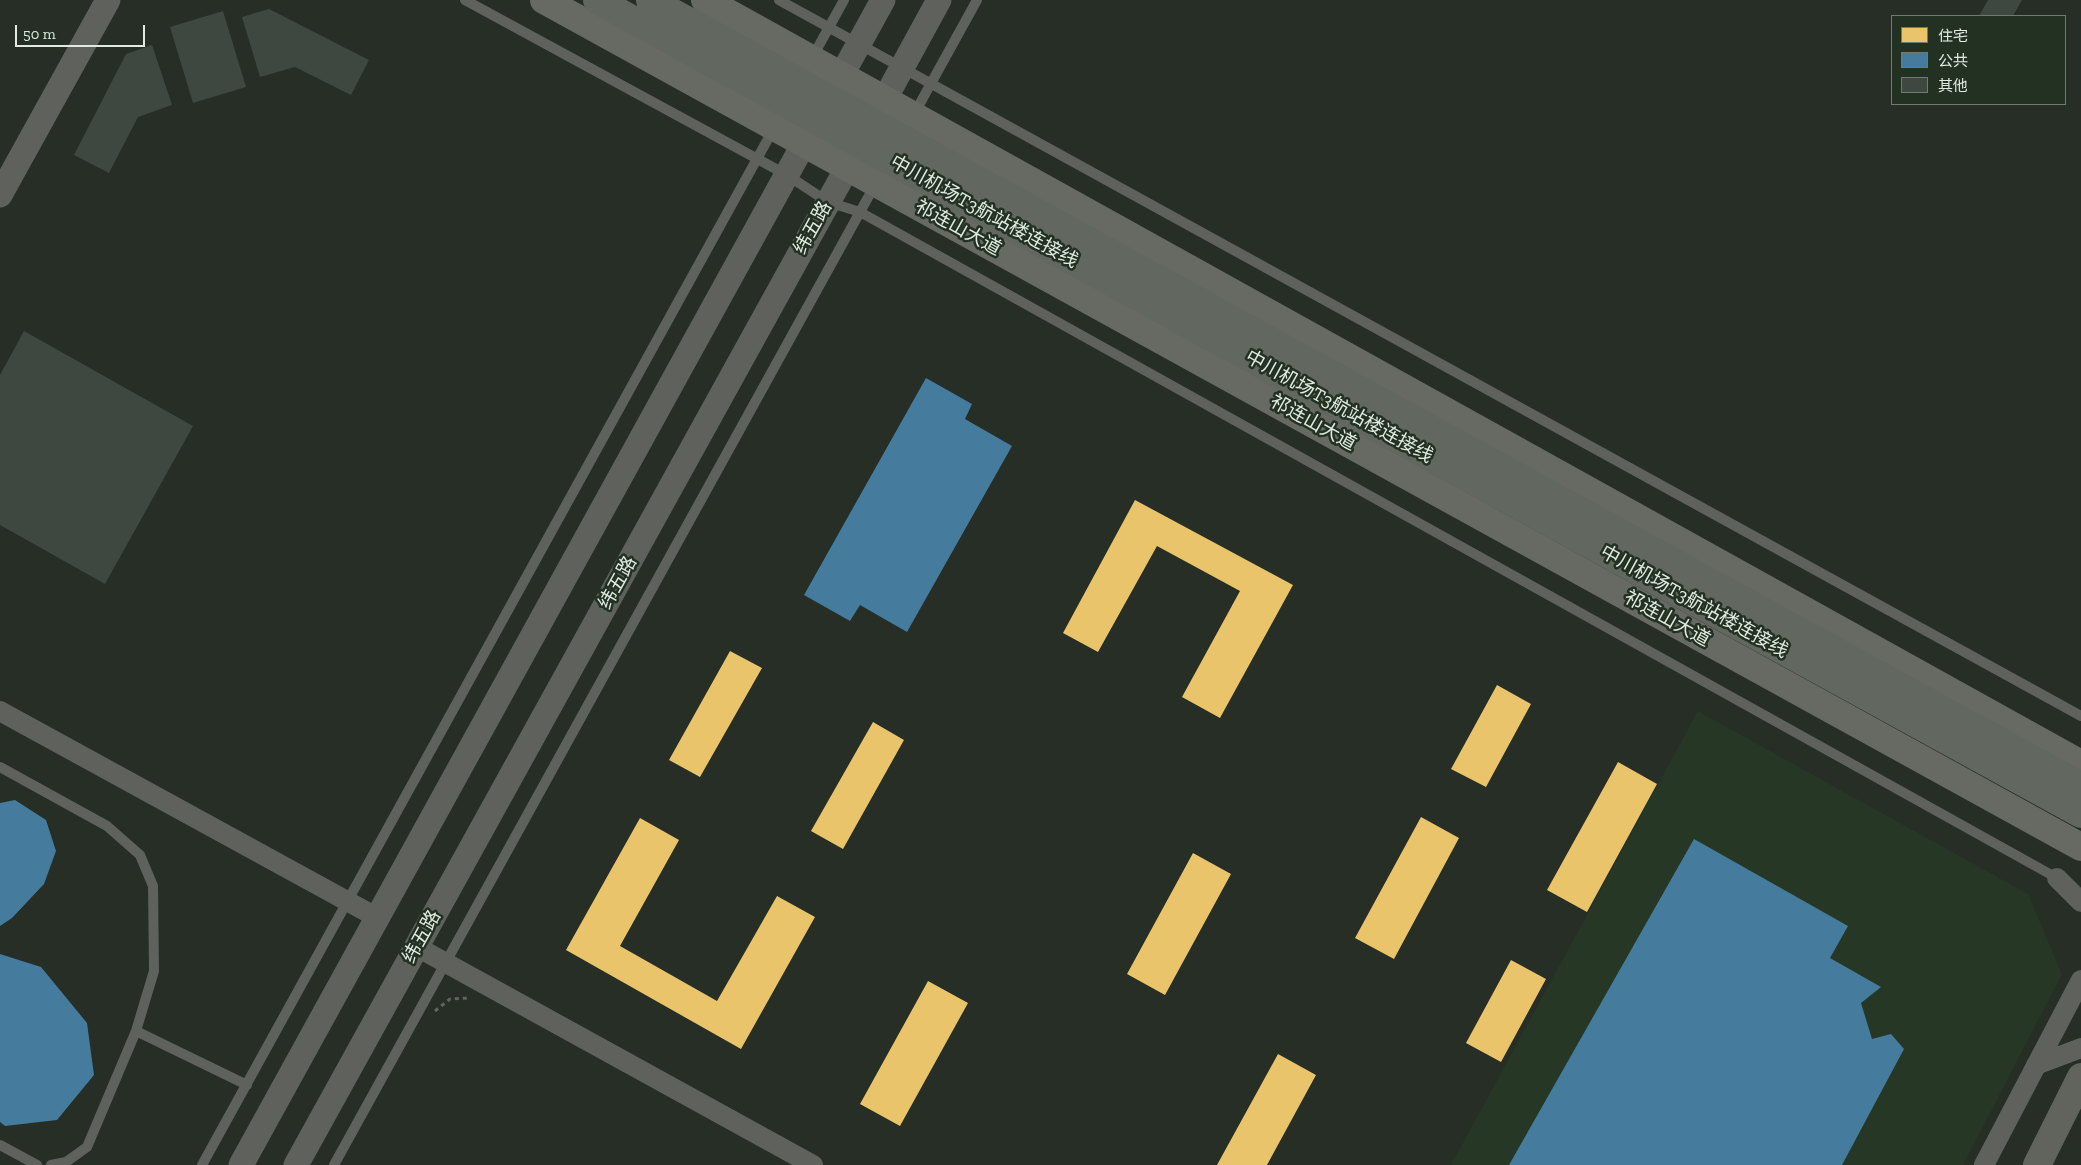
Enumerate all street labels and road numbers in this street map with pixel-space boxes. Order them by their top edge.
street label: 中川机场T3航站楼连接线 [886,151,1082,273]
street label: 祁连山大道 [911,195,1005,261]
street label: 纬五路 [789,198,837,258]
street label: 中川机场T3航站楼连接线 [1241,346,1437,468]
street label: 祁连山大道 [1266,390,1360,456]
street label: 中川机场T3航站楼连接线 [1596,541,1792,663]
street label: 纬五路 [594,553,642,613]
street label: 祁连山大道 [1620,586,1714,652]
street label: 纬五路 [398,907,446,967]

